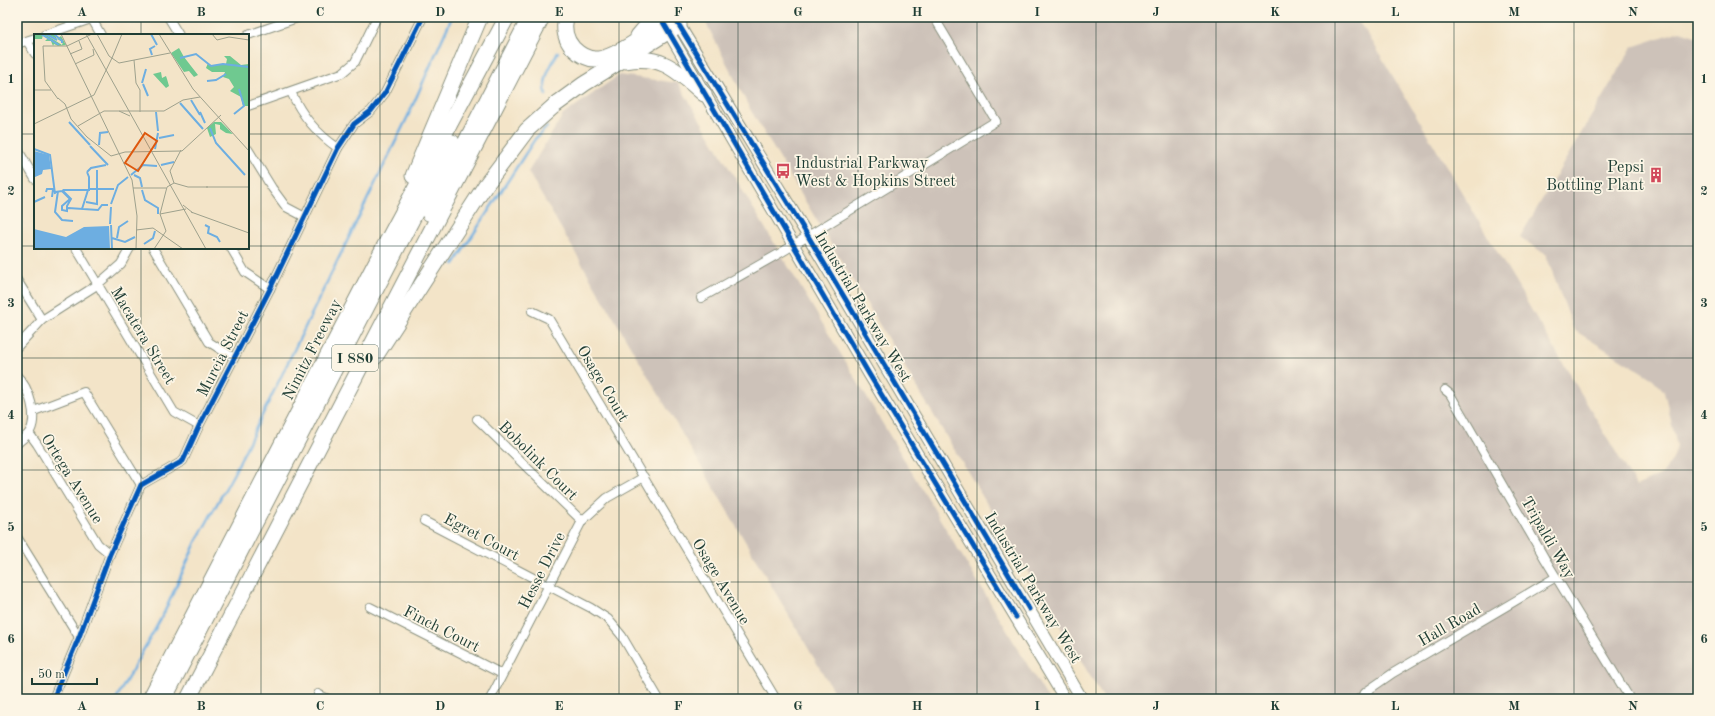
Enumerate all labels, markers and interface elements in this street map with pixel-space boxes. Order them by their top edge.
text: A [77,6,87,19]
text: B [196,6,206,19]
text: C [316,6,324,19]
text: D [435,6,445,19]
text: E [555,6,564,19]
text: F [674,6,683,19]
text: G [793,6,803,19]
text: H [912,6,923,19]
text: I [1034,6,1040,19]
text: J [1152,6,1160,19]
text: K [1270,6,1280,19]
text: L [1391,6,1400,19]
text: M [1508,6,1520,19]
text: N [1628,6,1638,19]
inset map [34,34,249,249]
text: 1 [7,73,15,86]
text: 1 [1700,73,1708,86]
place label: Industrial Parkway West & Hopkins Street [795,156,956,190]
place label: Pepsi Bottling Plant [1546,160,1644,194]
bus stop icon: Industrial Parkway West & Hopkins Street [774,162,792,180]
building icon: Pepsi Bottling Plant [1647,166,1665,184]
text: 2 [7,185,15,198]
text: 2 [1700,185,1708,198]
street label: Industrial Parkway West [811,229,914,386]
street label: Macatera Street [107,285,178,388]
street label: Nimitz Freeway [280,296,345,403]
text: 3 [7,297,15,310]
text: 3 [1700,297,1708,310]
street label: Murcia Street [195,308,253,400]
street label: Osage Court [573,343,631,425]
road number: I 880 [332,345,378,371]
text: 4 [7,409,15,422]
text: 4 [1700,409,1708,422]
street label: Bobolink Court [495,419,580,504]
street label: Ortega Avenue [37,431,105,527]
street label: Tripaldi Way [1517,494,1577,582]
street label: Industrial Parkway West [981,510,1084,667]
street label: Egret Court [441,511,522,565]
text: 5 [7,521,15,534]
text: 5 [1700,521,1708,534]
street label: Hesse Drive [517,530,569,612]
street label: Osage Avenue [688,536,752,628]
street label: Hall Road [1416,601,1484,650]
street label: Finch Court [400,604,482,656]
text: 6 [7,633,15,646]
text: 6 [1700,633,1708,646]
scale bar [32,660,97,686]
text: 50 m [38,668,65,681]
text: A [77,700,87,713]
text: B [196,700,206,713]
text: C [316,700,324,713]
text: D [435,700,445,713]
text: E [555,700,564,713]
text: F [674,700,683,713]
text: G [793,700,803,713]
text: H [912,700,923,713]
text: I [1034,700,1040,713]
text: J [1152,700,1160,713]
text: K [1270,700,1280,713]
text: L [1391,700,1400,713]
text: M [1508,700,1520,713]
text: N [1628,700,1638,713]

